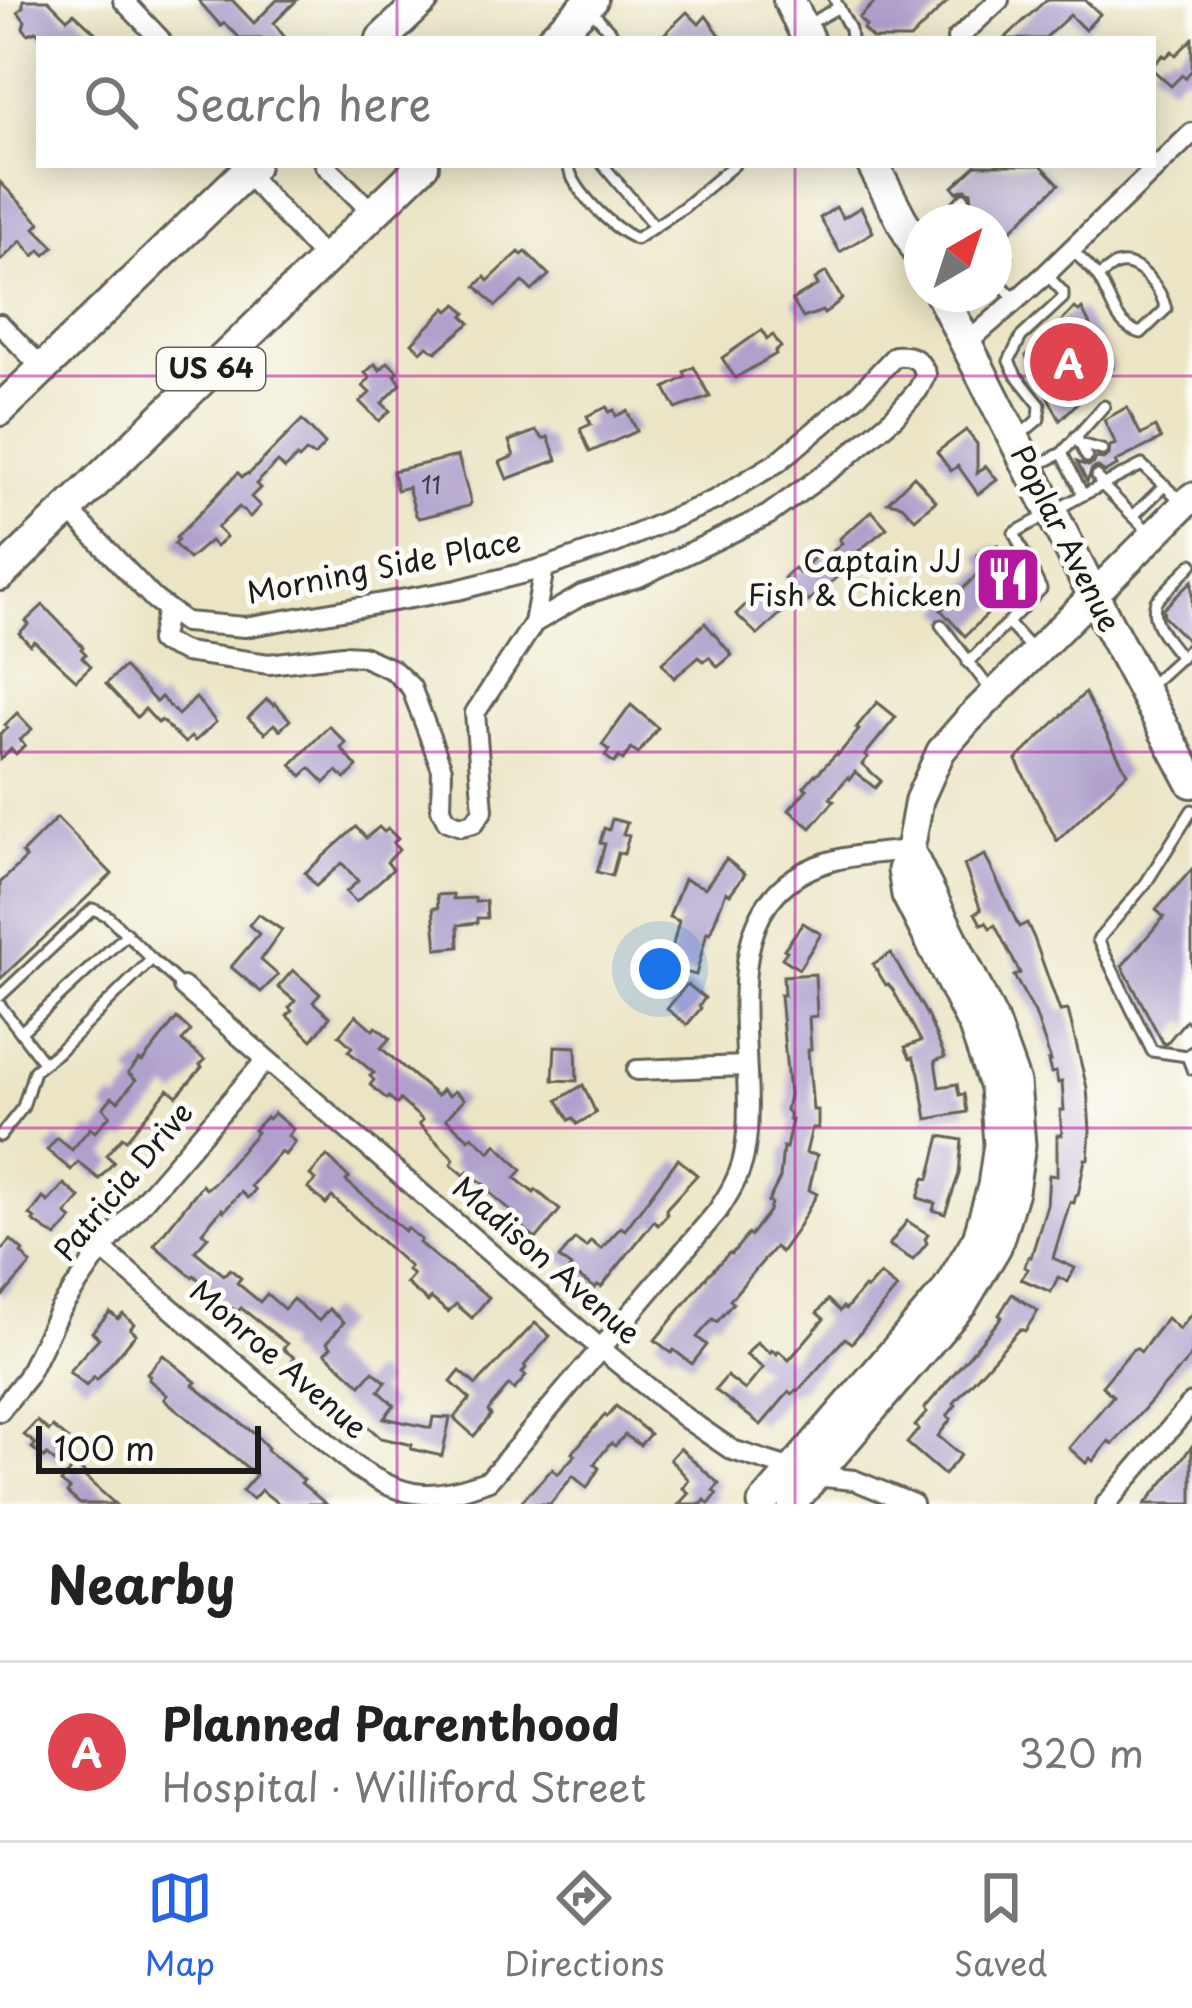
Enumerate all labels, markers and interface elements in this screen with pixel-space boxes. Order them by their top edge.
search box [36,36,1156,168]
text: Search here [174,68,431,136]
icon: search [78,69,144,135]
north arrow [904,204,1012,312]
pin: A [1030,317,1108,407]
road number: US 64 [157,348,265,390]
street label: Poplar Avenue [1001,437,1134,639]
house number: 11 [421,466,441,502]
street label: Morning Side Place [243,517,524,614]
place label: Captain JJ Fish & Chicken [748,537,962,616]
restaurant icon: Captain JJ Fish & Chicken [973,544,1043,614]
your location [630,939,690,999]
street label: Patricia Drive [42,1091,202,1270]
street label: Madison Avenue [444,1165,652,1354]
street label: Monroe Avenue [181,1268,378,1448]
scale bar [36,1420,261,1473]
text: 100 m [54,1422,155,1472]
text: Nearby [48,1544,235,1621]
text: Planned Parenthood [162,1688,619,1756]
text: A [72,1722,102,1781]
text: 320 m [1019,1722,1144,1781]
text: Hospital · Williford Street [162,1756,646,1815]
tab: Map [145,1865,215,1987]
tab: Directions [504,1865,665,1987]
tab: Saved [954,1865,1047,1987]

